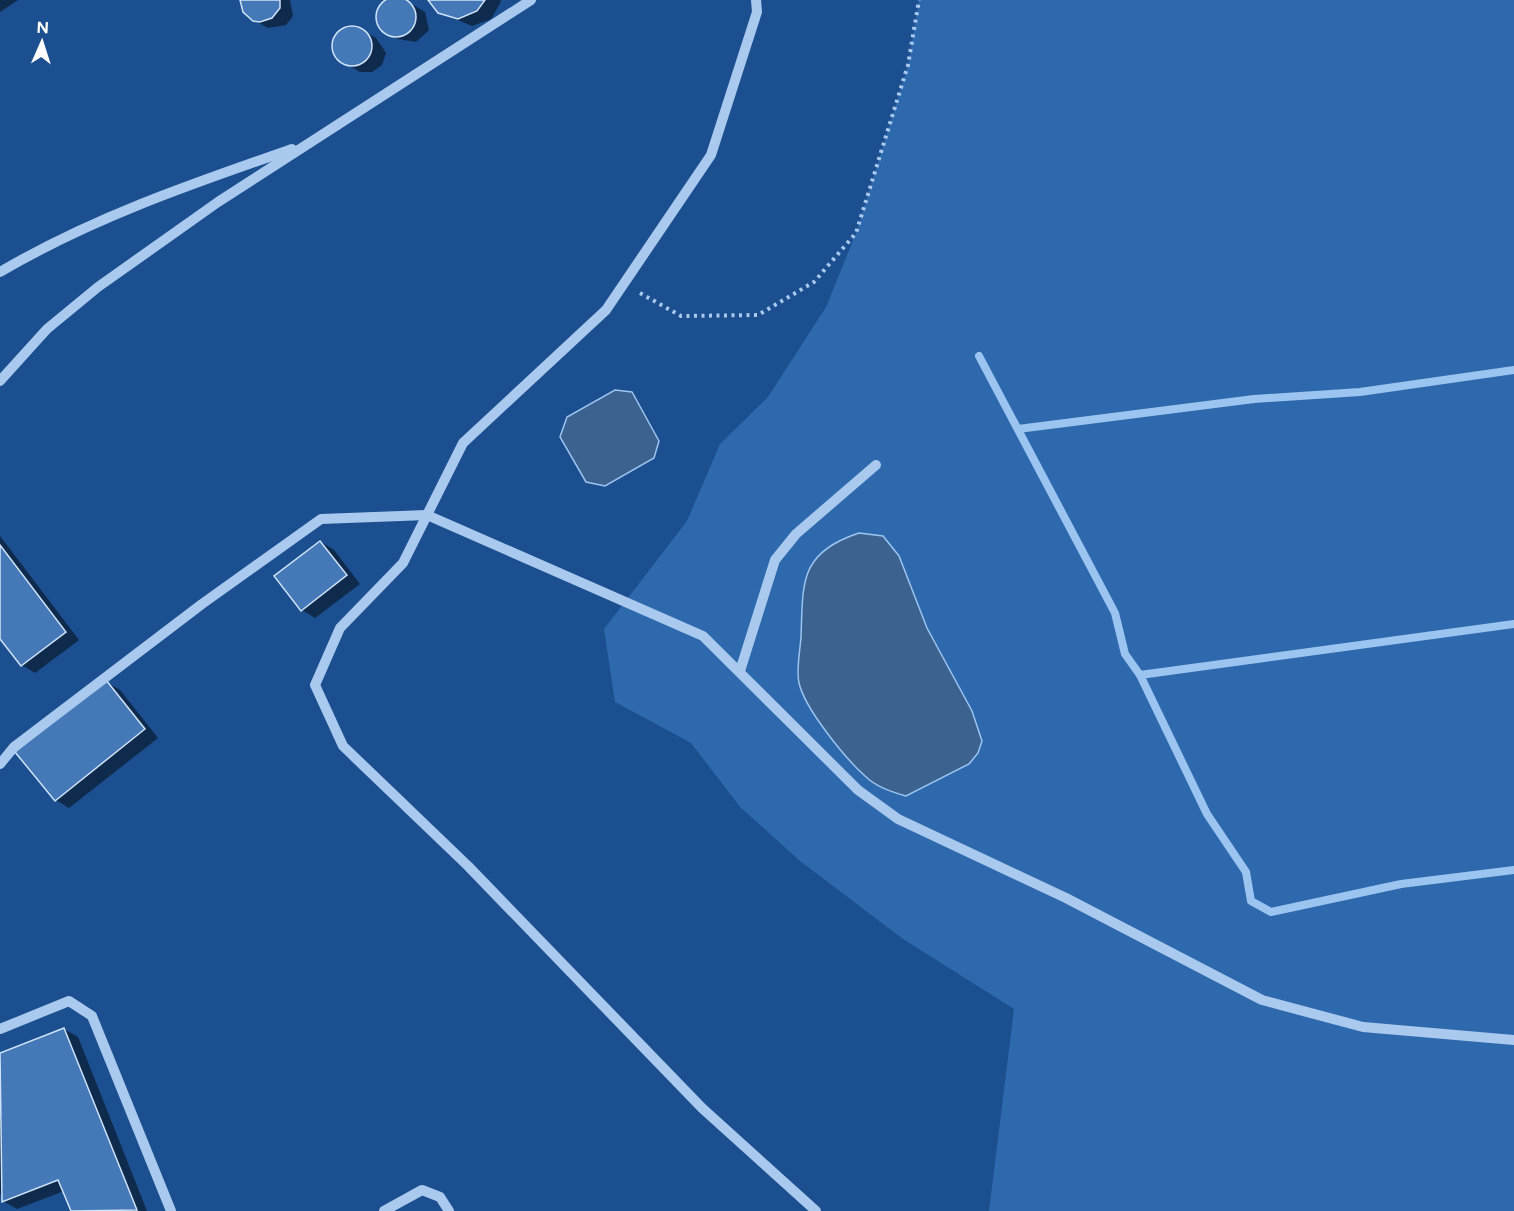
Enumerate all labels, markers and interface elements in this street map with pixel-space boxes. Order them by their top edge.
north arrow [12,12,72,72]
text: N [36,18,49,37]

